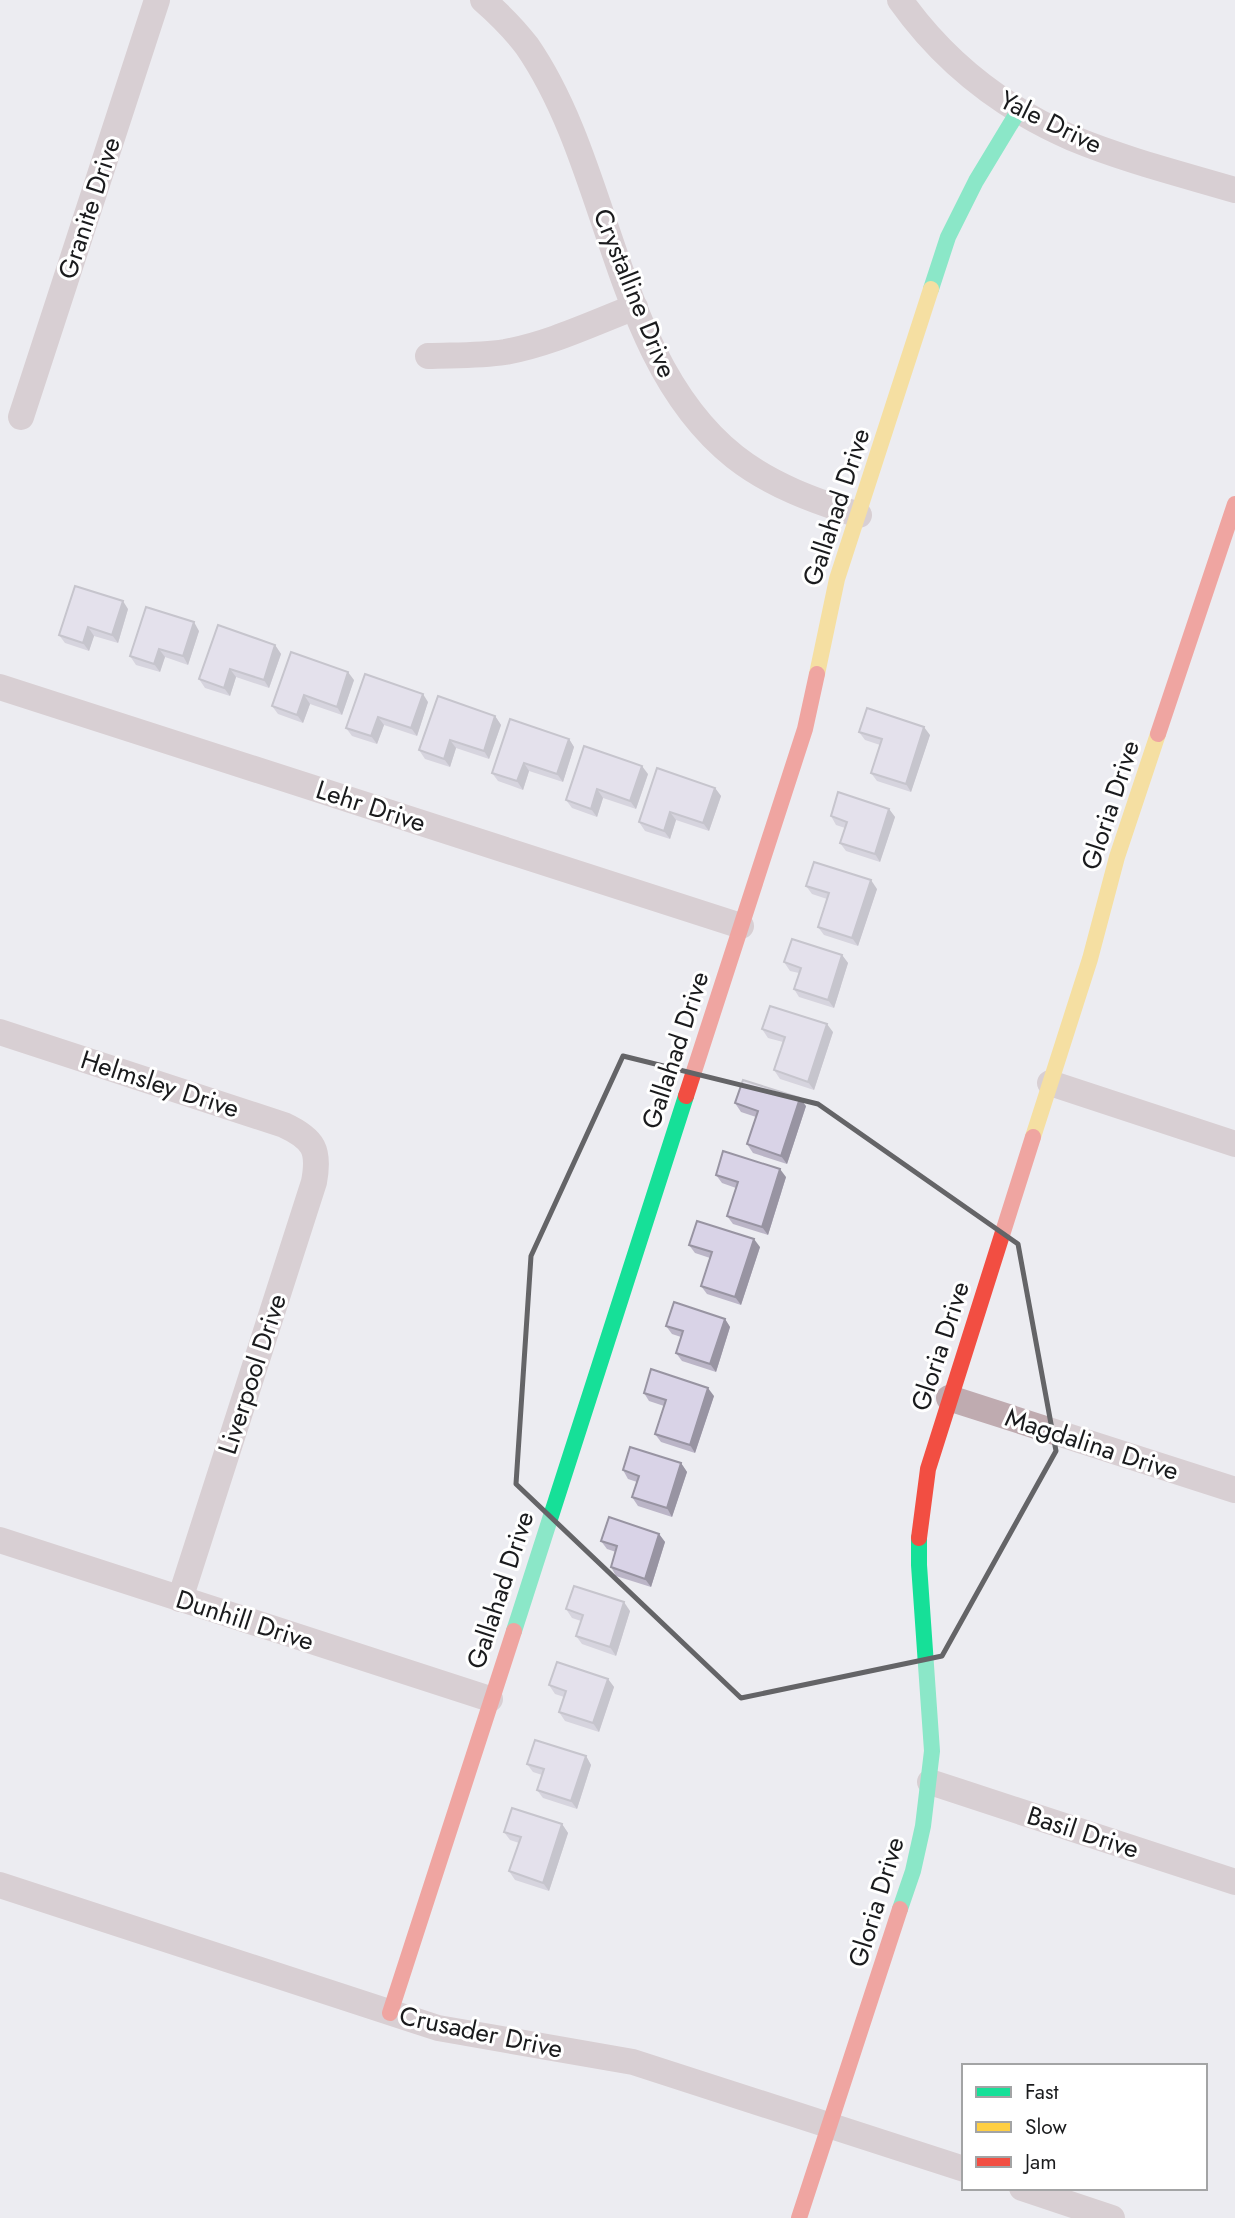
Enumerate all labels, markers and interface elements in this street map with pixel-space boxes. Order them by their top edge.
street label: Yale Drive [993,81,1109,163]
street label: Granite Drive [48,132,130,284]
street label: Crystalline Drive [584,203,686,383]
street label: Gallahad Drive [793,423,879,591]
street label: Gloria Drive [1071,735,1149,875]
street label: Lehr Drive [311,770,431,842]
street label: Gallahad Drive [632,966,718,1134]
street label: Helmsley Drive [76,1040,244,1128]
street label: Gloria Drive [901,1276,979,1416]
street label: Liverpool Drive [208,1289,296,1459]
street label: Magdalina Drive [1000,1398,1184,1490]
street label: Gallahad Drive [457,1506,543,1674]
street label: Dunhill Drive [171,1580,319,1660]
street label: Basil Drive [1022,1796,1144,1868]
street label: Gloria Drive [838,1832,914,1972]
street label: Crusader Drive [396,1996,566,2068]
legend [962,2064,1207,2190]
text: Fast [1025,2077,1058,2107]
text: Slow [1025,2112,1067,2142]
text: Jam [1022,2147,1057,2177]

